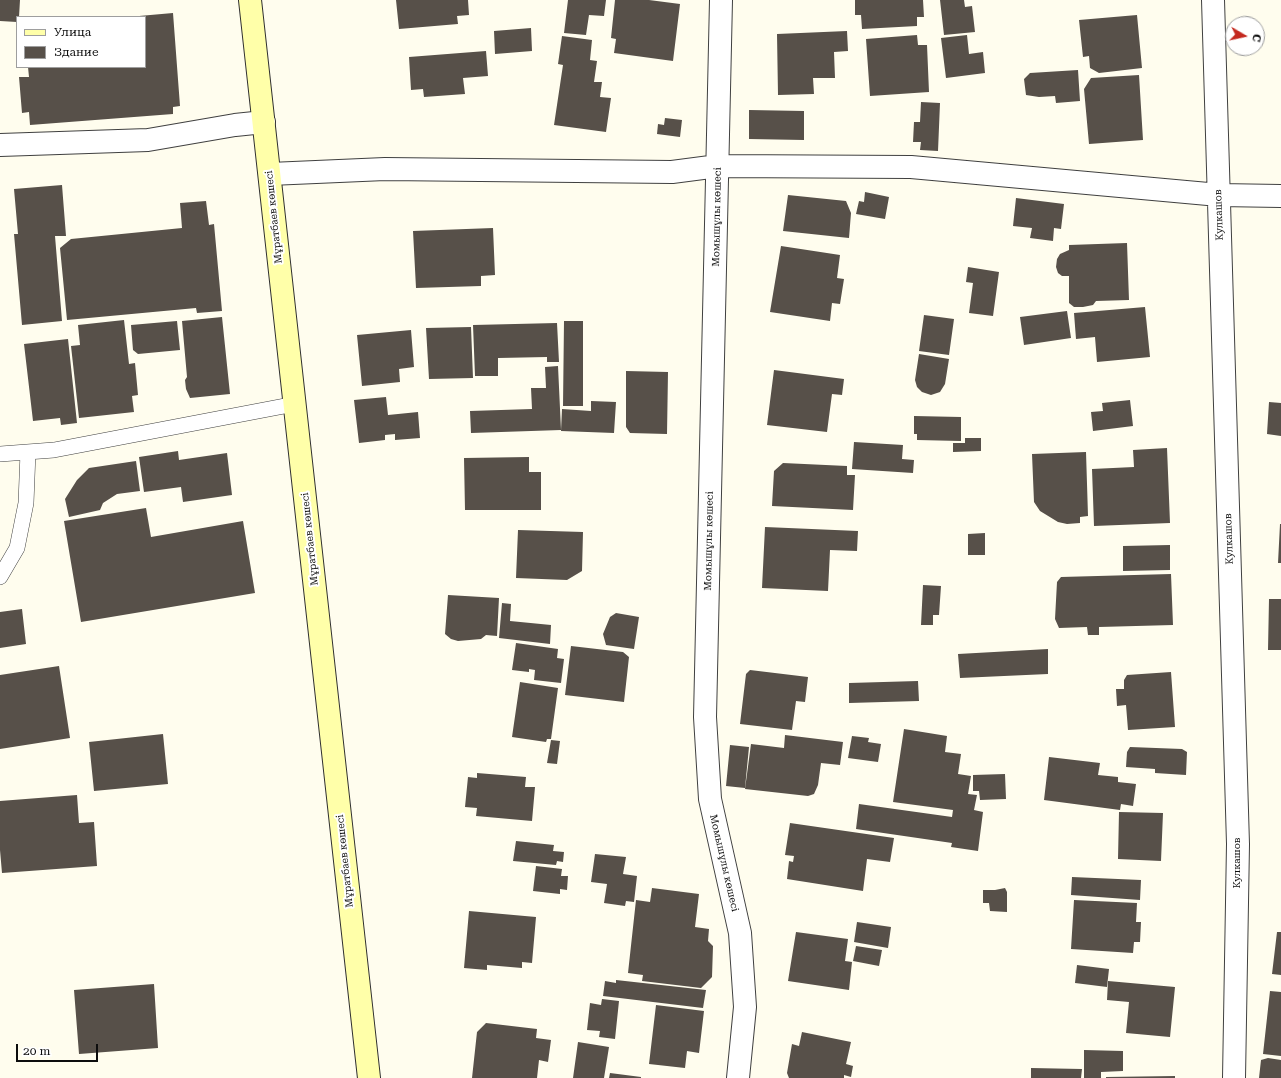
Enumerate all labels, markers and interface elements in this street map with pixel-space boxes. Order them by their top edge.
legend [16,16,146,68]
north arrow [1225,16,1265,56]
text: Улица [54,25,91,39]
text: С [1249,33,1263,43]
text: Здание [54,45,98,59]
street label: Момышұлы көшесі [710,167,724,267]
street label: Мұратбаев көшесі [263,170,285,264]
street label: Кулкашов [1212,189,1226,241]
street label: Момышұлы көшесі [702,491,716,591]
street label: Мұратбаев көшесі [299,492,321,586]
street label: Кулкашов [1222,513,1236,565]
street label: Момышұлы көшесі [707,813,741,913]
street label: Мұратбаев көшесі [334,814,356,908]
street label: Кулкашов [1231,837,1243,889]
scale bar [18,1036,100,1062]
text: 20 m [23,1044,50,1058]

